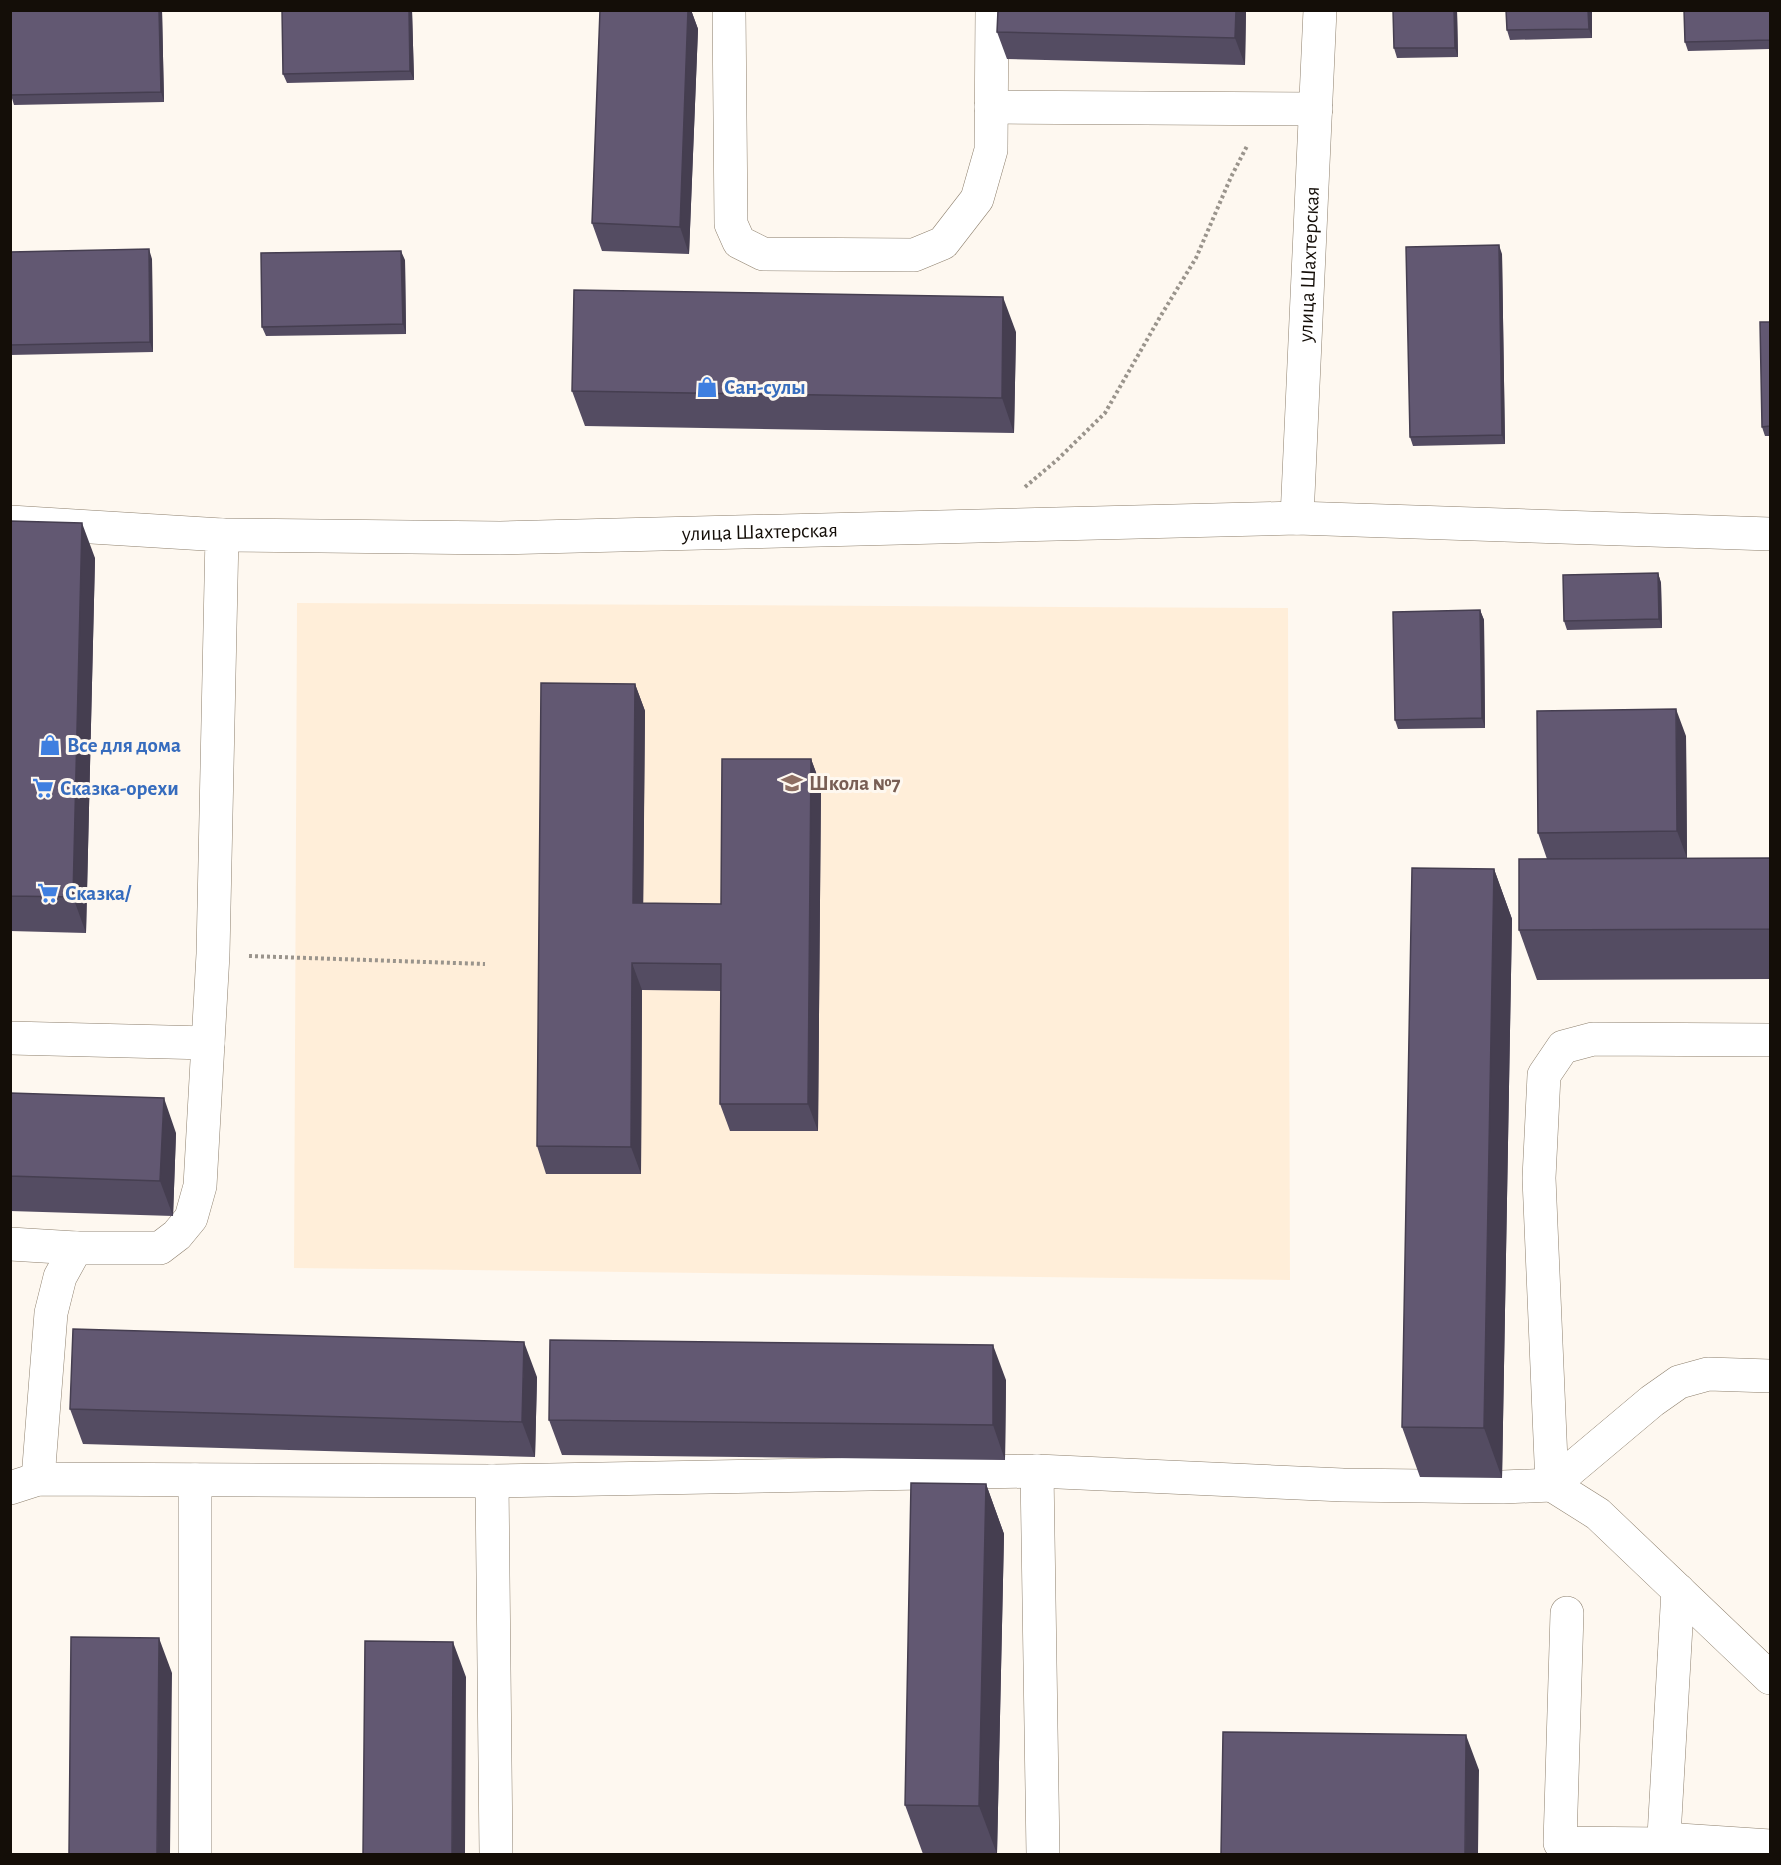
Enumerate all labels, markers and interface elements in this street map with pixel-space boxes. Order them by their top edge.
street label: улица Шахтерская [1294,186,1323,344]
shop icon: Сан-сулы [695,375,719,399]
place label: Сан-сулы [724,377,806,398]
street label: улица Шахтерская [681,519,838,544]
shop icon: Все для дома [38,733,62,757]
place label: Все для дома [67,735,181,756]
school or university icon: Школа №7 [780,771,804,795]
place label: Школа №7 [809,773,901,794]
supermarket icon: Сказка-орехи [31,776,55,800]
place label: Сказка-орехи [60,778,179,799]
supermarket icon: Сказка/ [36,881,60,905]
place label: Сказка/ [65,883,132,904]

